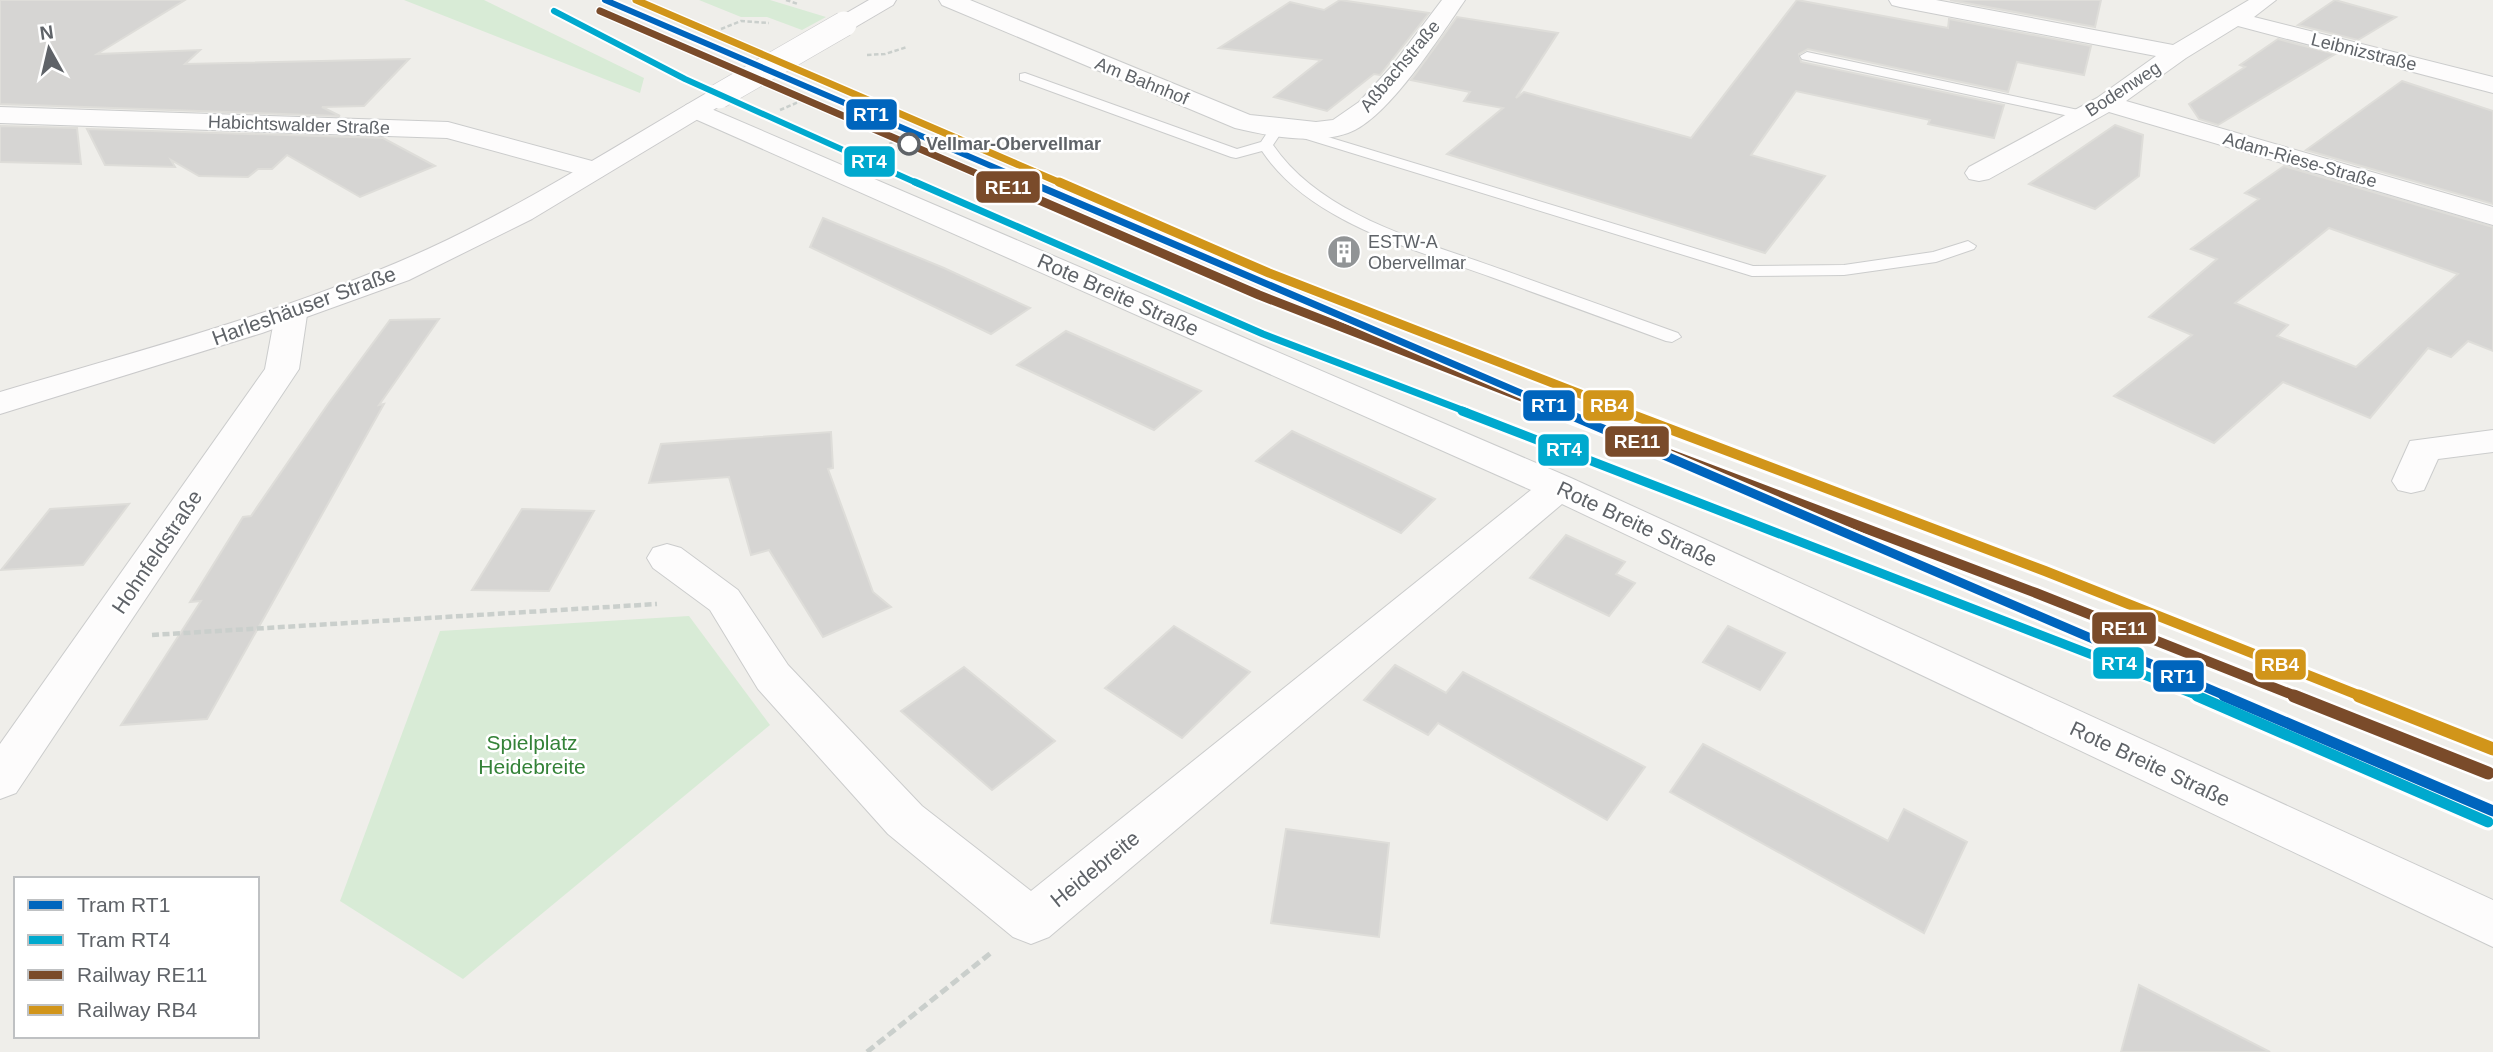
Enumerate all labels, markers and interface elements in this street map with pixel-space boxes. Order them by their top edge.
north arrow [14,14,84,84]
street label: Aßbachstraße [1356,16,1444,116]
text: N [38,21,55,44]
street label: Leibnizstraße [2309,29,2419,75]
street label: Am Bahnhof [1092,53,1193,109]
street label: Bodenweg [2082,57,2164,121]
line badge: RT1 [845,98,898,131]
text: RT1 [853,104,889,125]
street label: Habichtswalder Straße [208,112,390,138]
street label: Adam-Riese-Straße [2221,128,2379,192]
marker: Vellmar-Obervellmar [898,133,920,155]
place label: Vellmar-Obervellmar [926,134,1101,154]
line badge: RT4 [843,145,896,178]
text: RT4 [851,151,887,172]
line badge: RE11 [975,170,1041,204]
text: RE11 [985,177,1032,198]
place label: ESTW-A Obervellmar [1368,232,1466,273]
building icon: ESTW-A Obervellmar [1325,233,1363,271]
street label: Rote Breite Straße [1034,249,1202,340]
street label: Harleshäuser Straße [209,262,399,349]
line badge: RT1 [1522,389,1576,422]
line badge: RB4 [1582,389,1635,422]
text: RT1 [1531,395,1567,416]
text: RB4 [1590,395,1628,416]
line badge: RE11 [1604,425,1670,458]
text: RE11 [1614,431,1661,452]
line badge: RT4 [1537,433,1590,467]
text: RT4 [1546,439,1582,460]
street label: Rote Breite Straße [1554,476,1721,571]
street label: Hohnfeldstraße [107,486,206,618]
line badge: RE11 [2091,611,2157,645]
text: RE11 [2101,618,2148,639]
line badge: RT4 [2092,646,2145,680]
line badge: RB4 [2254,648,2307,681]
text: RT4 [2101,653,2137,674]
text: RB4 [2261,654,2299,675]
line badge: RT1 [2152,659,2205,693]
text: RT1 [2160,666,2196,687]
street label: Rote Breite Straße [2067,716,2234,811]
park label: Spielplatz Heidebreite [478,731,586,778]
street label: Heidebreite [1046,826,1144,911]
legend [14,877,259,1038]
text: Tram RT1 [77,893,170,916]
text: Tram RT4 [77,928,171,951]
text: Railway RE11 [77,963,207,986]
text: Railway RB4 [77,998,198,1021]

